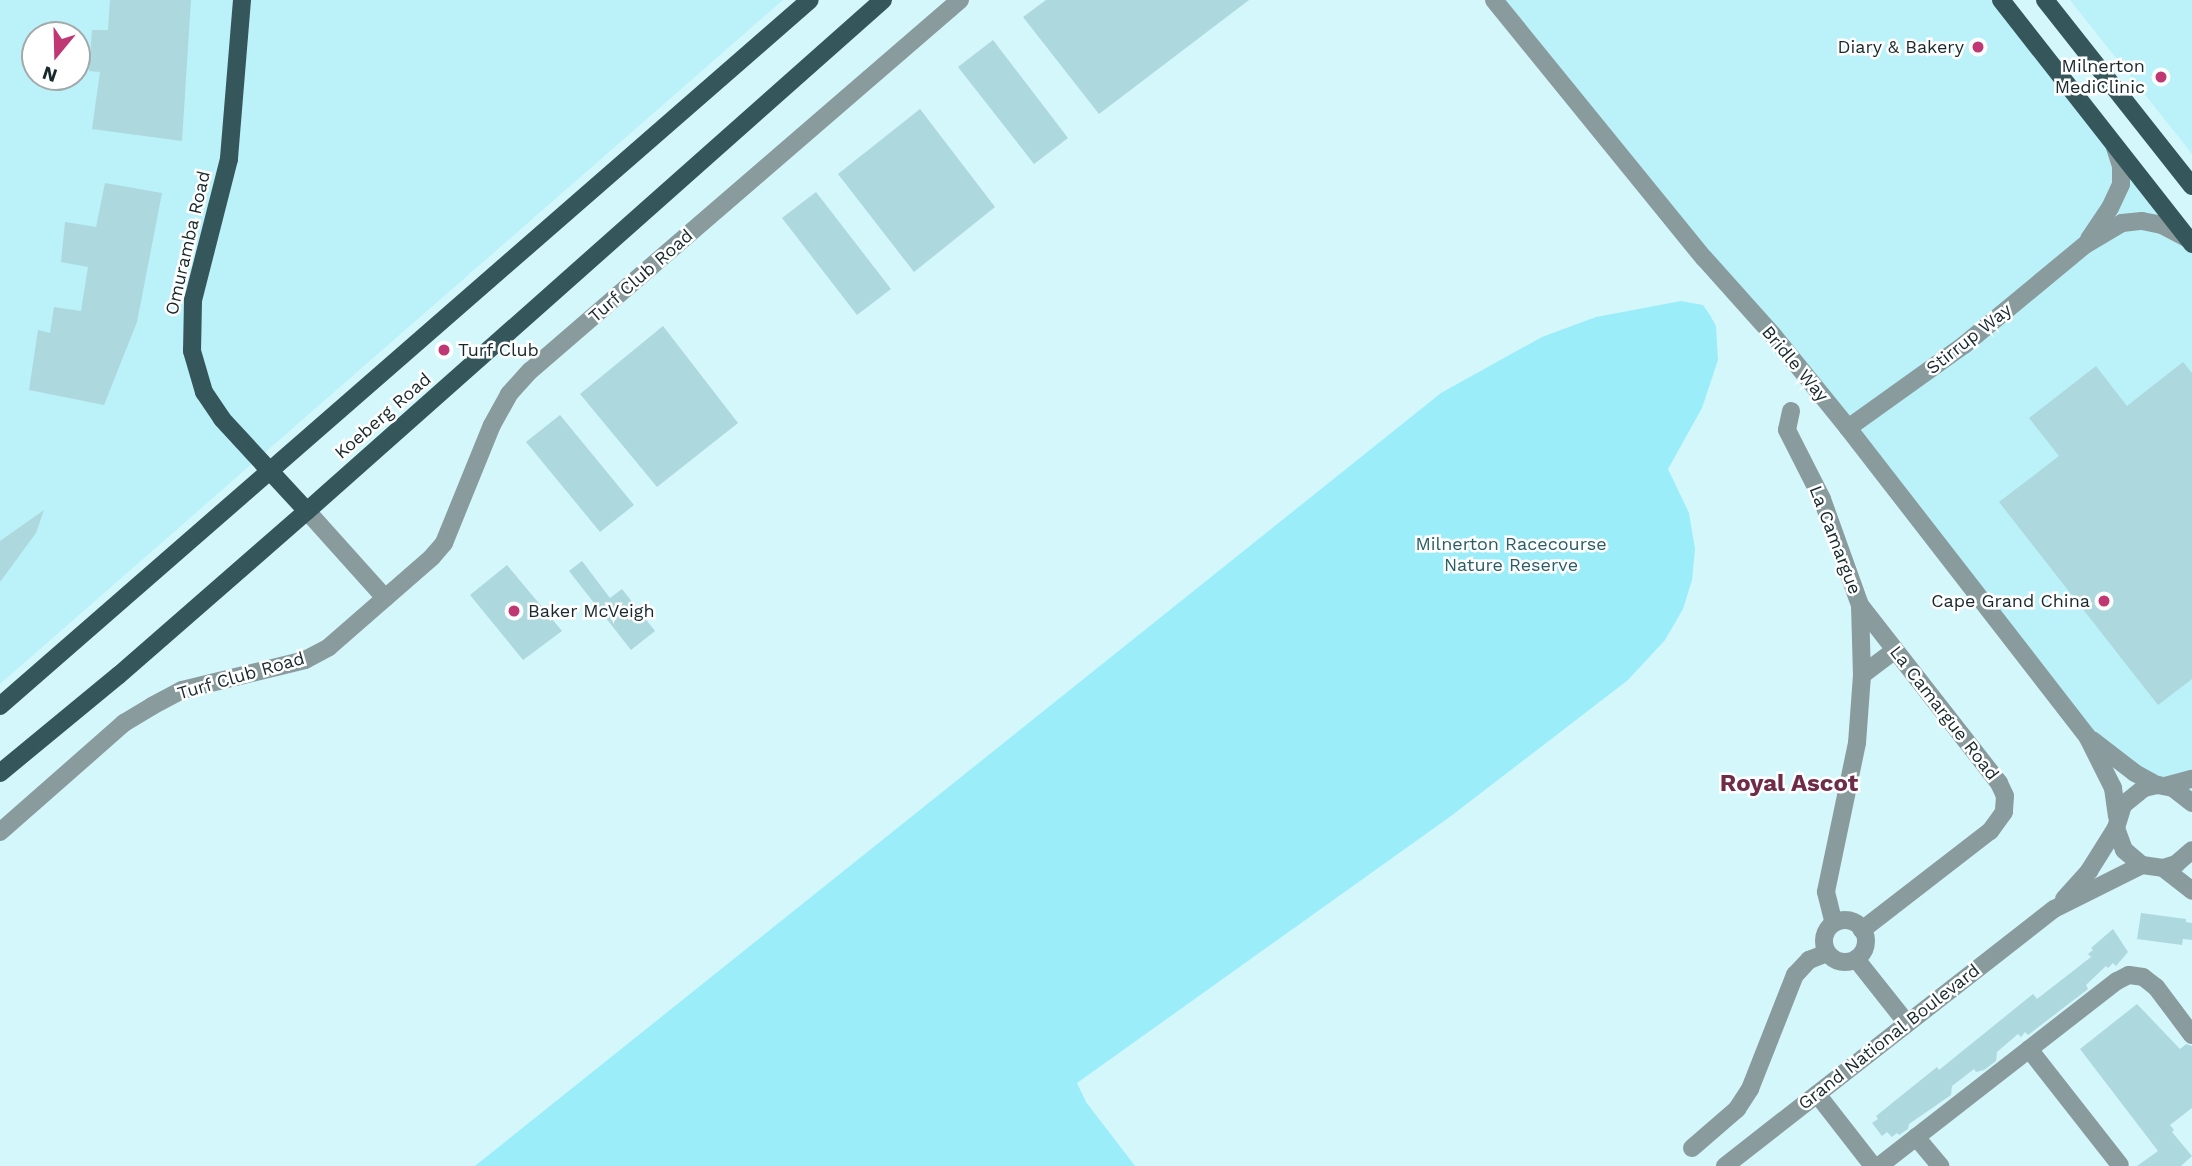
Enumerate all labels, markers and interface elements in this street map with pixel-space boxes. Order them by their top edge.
north arrow [21,21,91,91]
place label: Diary & Bakery [1837,36,1964,58]
marker: Diary & Bakery [1970,39,1986,55]
place label: Milnerton MediClinic [2055,56,2145,98]
text: N [39,61,60,88]
marker: Milnerton MediClinic [2151,67,2171,87]
street label: Omuramba Road [161,169,215,317]
street label: Turf Club Road [584,225,698,327]
street label: Stirrup Way [1922,299,2016,379]
street label: Bridle Way [1757,322,1833,406]
place label: Turf Club [458,339,540,361]
marker: Turf Club [436,342,452,358]
street label: Koeberg Road [330,368,436,464]
street label: La Camargue [1804,482,1866,598]
park label: Milnerton Racecourse Nature Reserve [1415,534,1607,576]
place label: Cape Grand China [1931,590,2090,612]
marker: Cape Grand China [2096,593,2112,609]
place label: Baker McVeigh [528,600,655,622]
marker: Baker McVeigh [506,603,522,619]
street label: La Camargue Road [1885,641,2003,785]
street label: Turf Club Road [175,647,307,705]
district label: Royal Ascot [1719,770,1859,798]
street label: Grand National Boulevard [1794,959,1984,1115]

